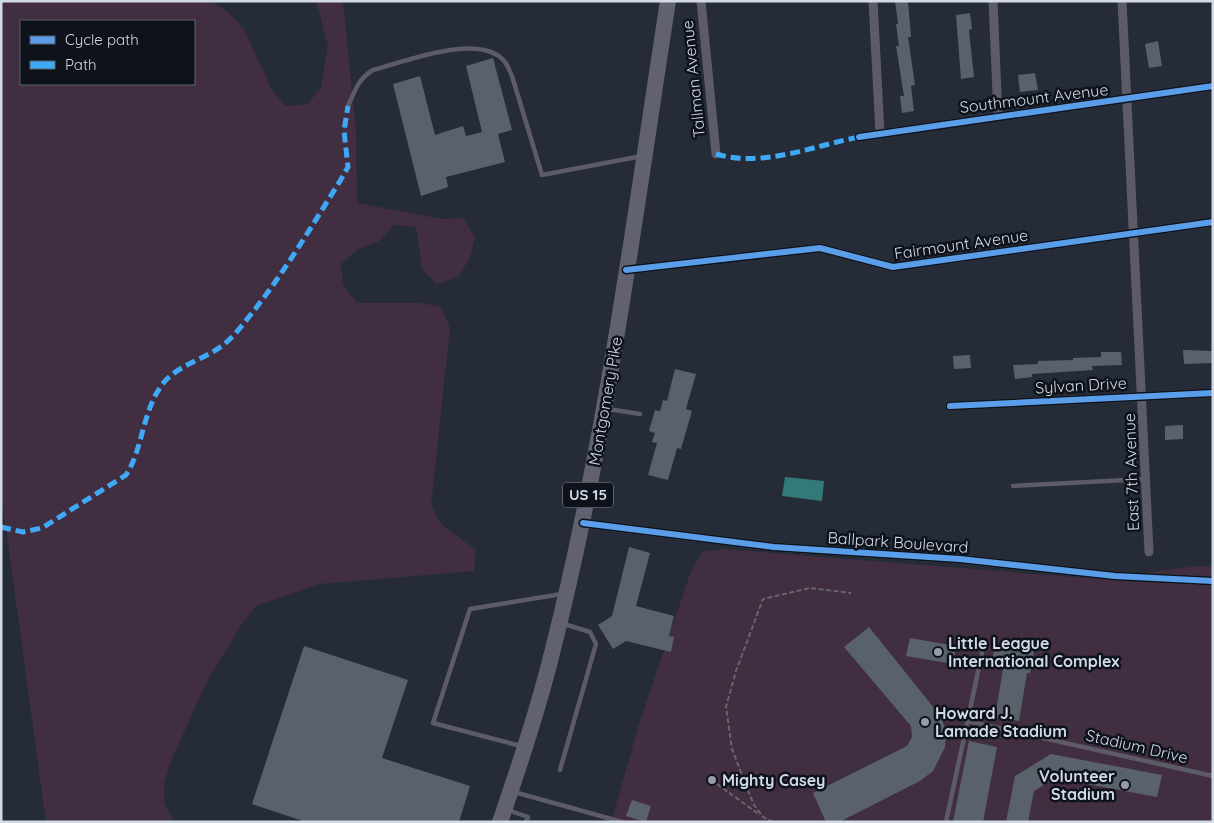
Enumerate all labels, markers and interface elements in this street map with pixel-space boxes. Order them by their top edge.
street label: Tallman Avenue [677,19,709,139]
legend [20,20,195,85]
text: Cycle path [65,30,139,49]
text: Path [65,55,97,74]
street label: Southmount Avenue [959,79,1109,117]
street label: Fairmount Avenue [893,225,1029,263]
street label: Montgomery Pike [584,335,626,467]
street label: Sylvan Drive [1035,373,1127,397]
street label: East 7th Avenue [1119,413,1143,531]
road number: US 15 [563,482,613,508]
street label: Ballpark Boulevard [827,527,969,557]
place label: Little League International Complex [948,633,1119,671]
marker: Little League International Complex [932,646,944,658]
place label: Howard J. Lamade Stadium [935,703,1067,741]
marker: Howard J. Lamade Stadium [919,716,931,728]
street label: Stadium Drive [1084,725,1190,767]
place label: Volunteer Stadium [1039,766,1115,804]
place label: Mighty Casey [722,770,825,790]
marker: Mighty Casey [706,774,718,786]
marker: Volunteer Stadium [1119,779,1131,791]

